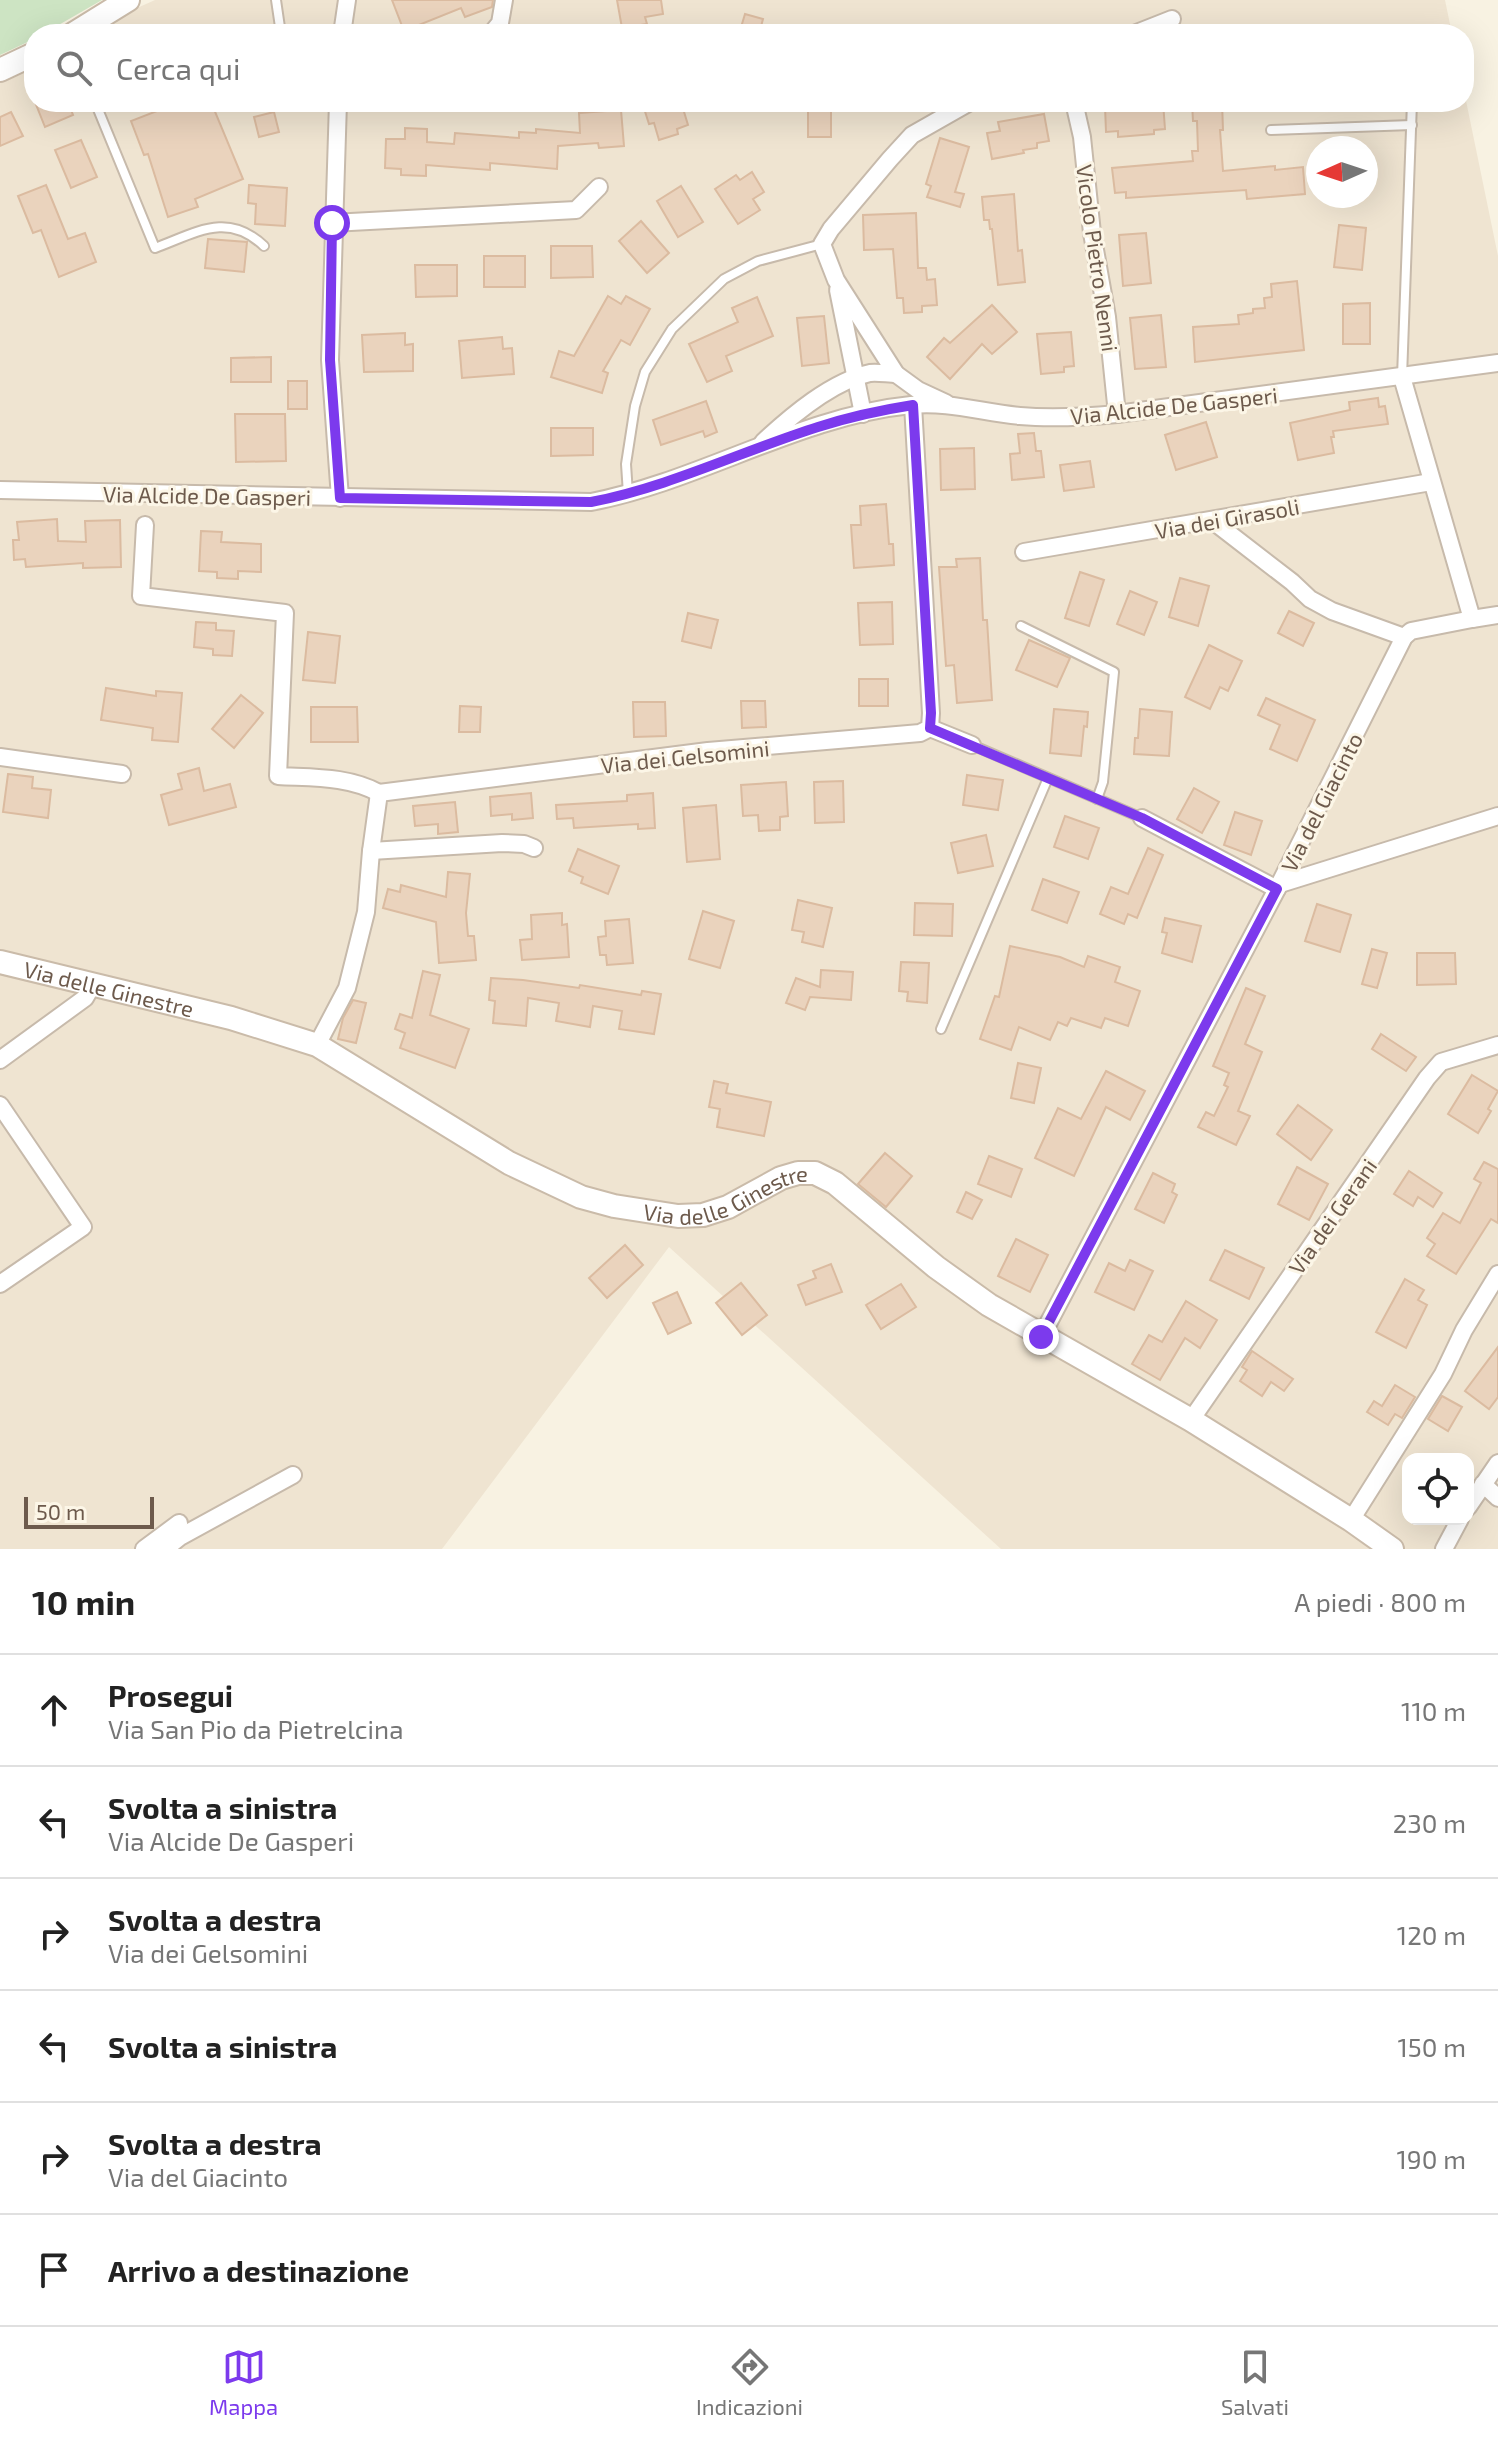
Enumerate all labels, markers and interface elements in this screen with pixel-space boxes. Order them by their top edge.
search box [24,24,1474,112]
icon: search [52,46,96,90]
text: Cerca qui [116,50,240,86]
north arrow [1306,136,1378,208]
street label: Vicolo Pietro Nenni [1072,163,1124,353]
route start [314,205,350,241]
street label: Via Alcide De Gasperi [1069,381,1279,429]
street label: Via Alcide De Gasperi [103,480,311,510]
street label: Via dei Girasoli [1153,492,1301,544]
street label: Via del Giacinto [1275,728,1367,876]
street label: Via dei Gelsomini [599,734,771,778]
street label: Via delle Ginestre [21,955,196,1022]
street label: Via dei Gerani [1283,1153,1381,1279]
street label: Via delle Ginestre [642,1160,808,1229]
route end [1023,1319,1059,1355]
map controls [1402,1453,1474,1525]
button: locate [1402,1453,1474,1525]
scale bar [24,1493,154,1529]
text: 50 m [36,1498,85,1524]
text: 10 min [32,1581,135,1622]
text: A piedi · 800 m [1294,1586,1466,1617]
text: Prosegui [108,1677,233,1713]
icon: ahead [32,1688,76,1732]
text: 110 m [1401,1695,1466,1726]
text: Via San Pio da Pietrelcina [108,1713,403,1744]
text: Svolta a sinistra [108,1789,337,1825]
icon: left [32,1800,76,1844]
text: 230 m [1393,1807,1466,1838]
text: Via Alcide De Gasperi [108,1825,354,1856]
text: Svolta a destra [108,1901,322,1937]
icon: right [32,1912,76,1956]
text: 120 m [1397,1919,1466,1950]
text: Via dei Gelsomini [108,1937,308,1968]
icon: left [32,2024,76,2068]
text: Svolta a sinistra [108,2028,337,2064]
text: 150 m [1397,2031,1466,2062]
text: Svolta a destra [108,2125,322,2161]
icon: right [32,2136,76,2180]
text: 190 m [1397,2143,1466,2174]
text: Via del Giacinto [108,2161,288,2192]
icon: arrive [32,2248,76,2292]
text: Arrivo a destinazione [108,2252,409,2288]
tab: Mappa [209,2345,278,2419]
tab: Indicazioni [696,2345,803,2419]
tab: Salvati [1221,2345,1289,2419]

